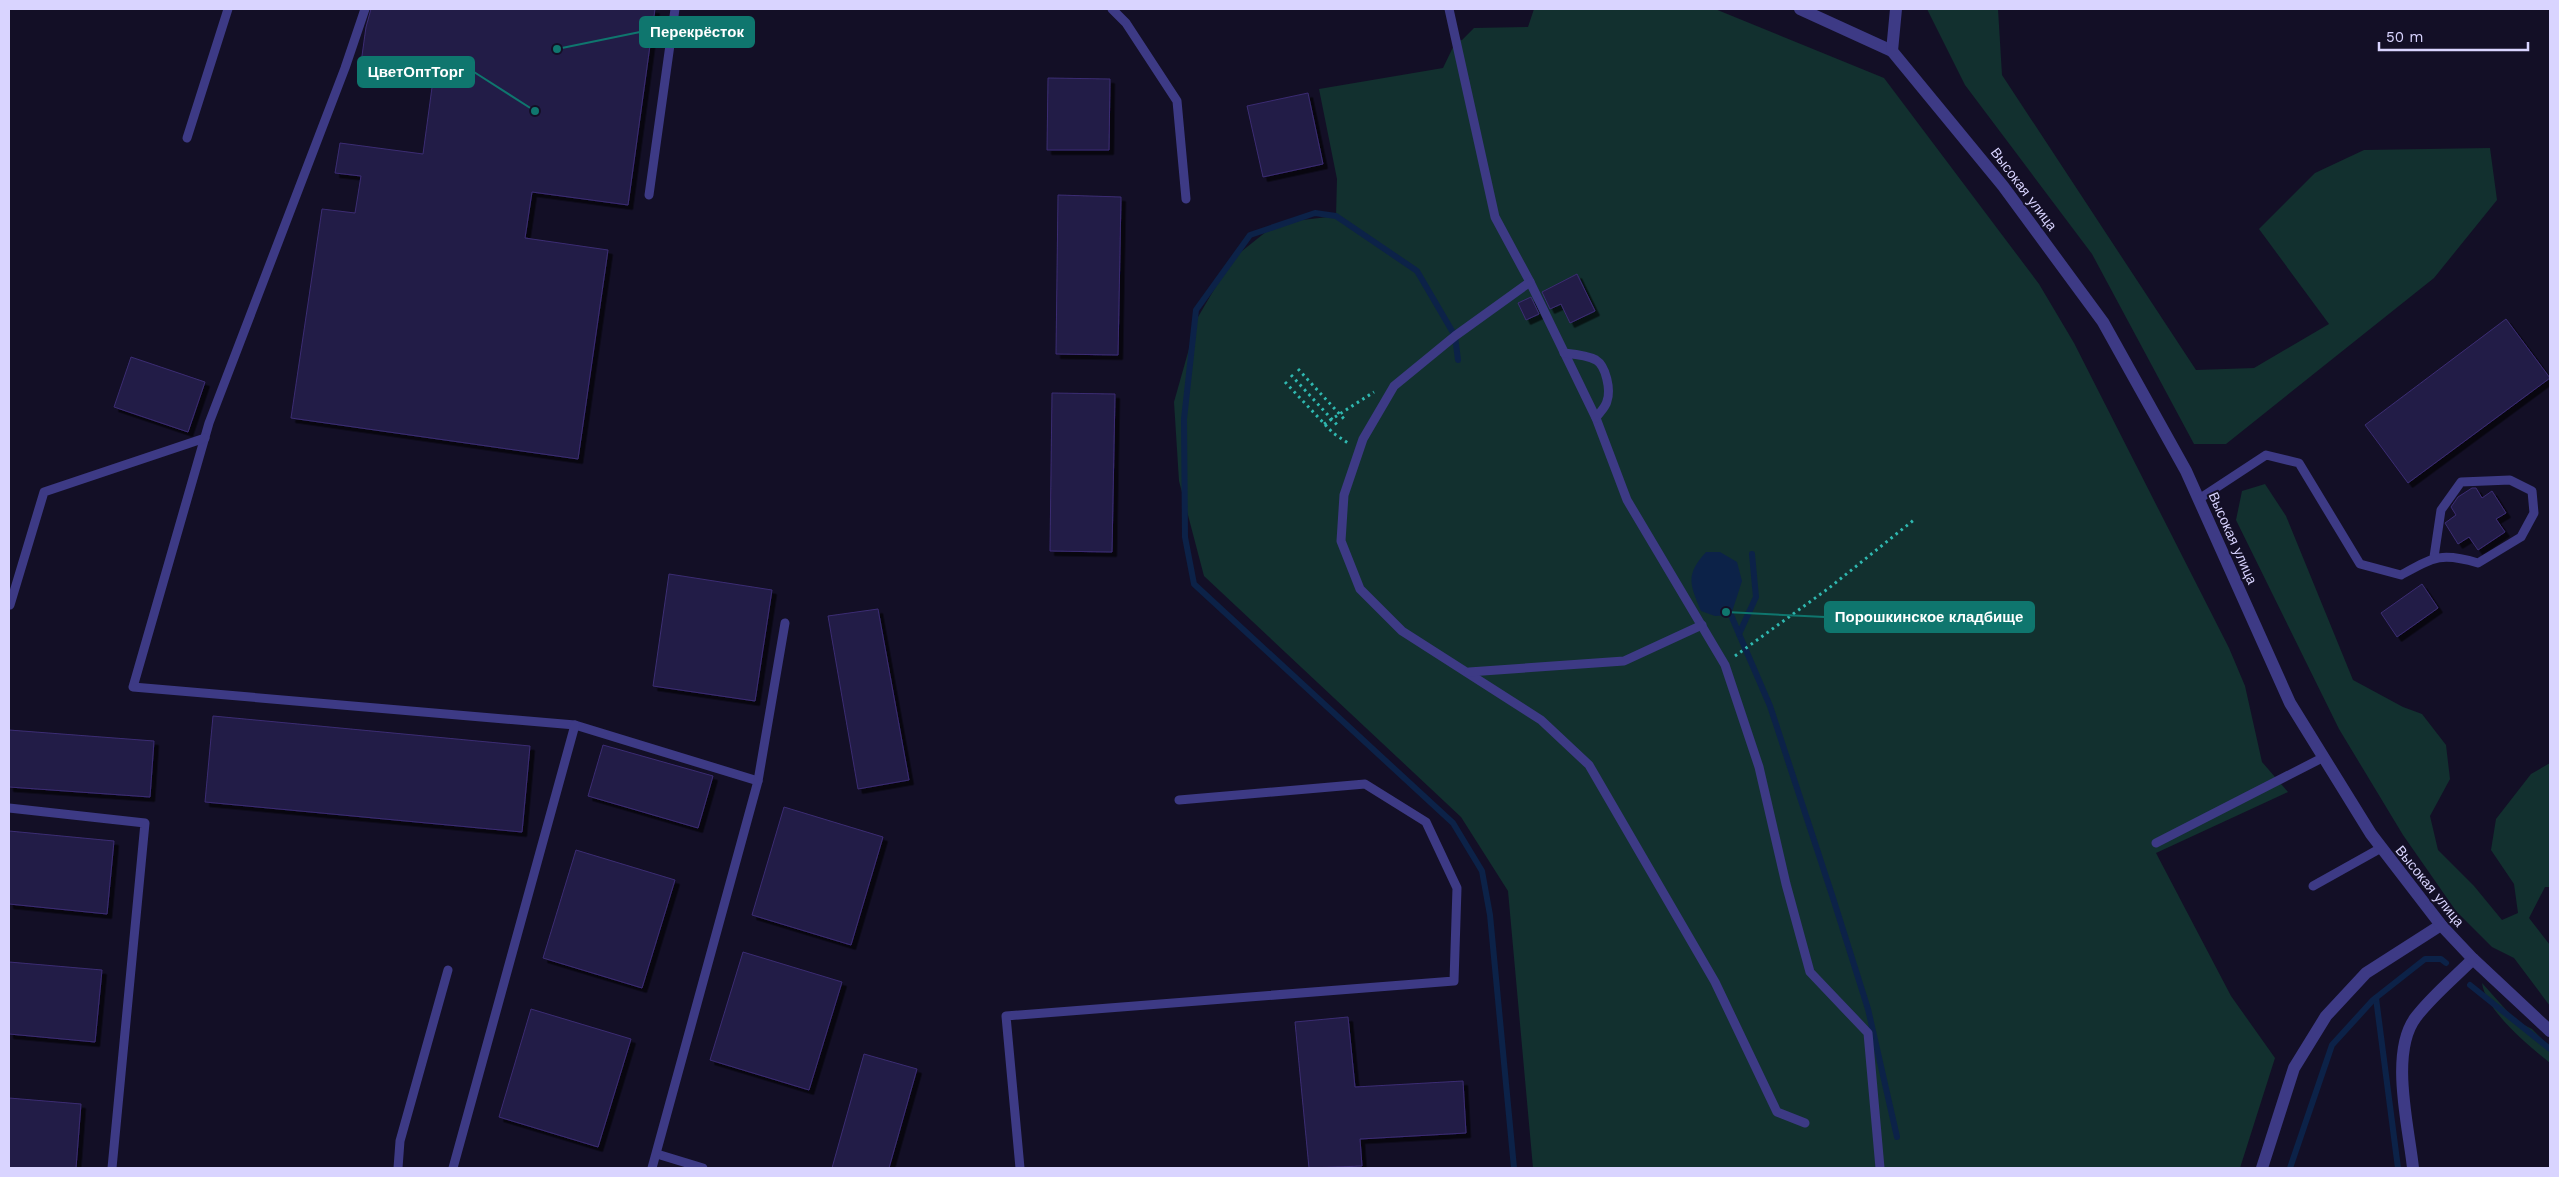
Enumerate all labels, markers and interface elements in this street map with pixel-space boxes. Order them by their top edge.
callout: Перекрёсток [640,17,754,47]
scale bar [2379,20,2528,52]
text: Перекрёсток [650,23,744,41]
text: 50 m [2386,28,2423,46]
callout: ЦветОптТорг [358,57,474,87]
text: ЦветОптТорг [368,63,464,81]
street label: Высокая улица [1988,144,2060,234]
street label: Высокая улица [2205,489,2261,587]
callout: Порошкинское кладбище [1825,602,2034,632]
text: Порошкинское кладбище [1835,608,2023,626]
street label: Высокая улица [2393,842,2468,930]

